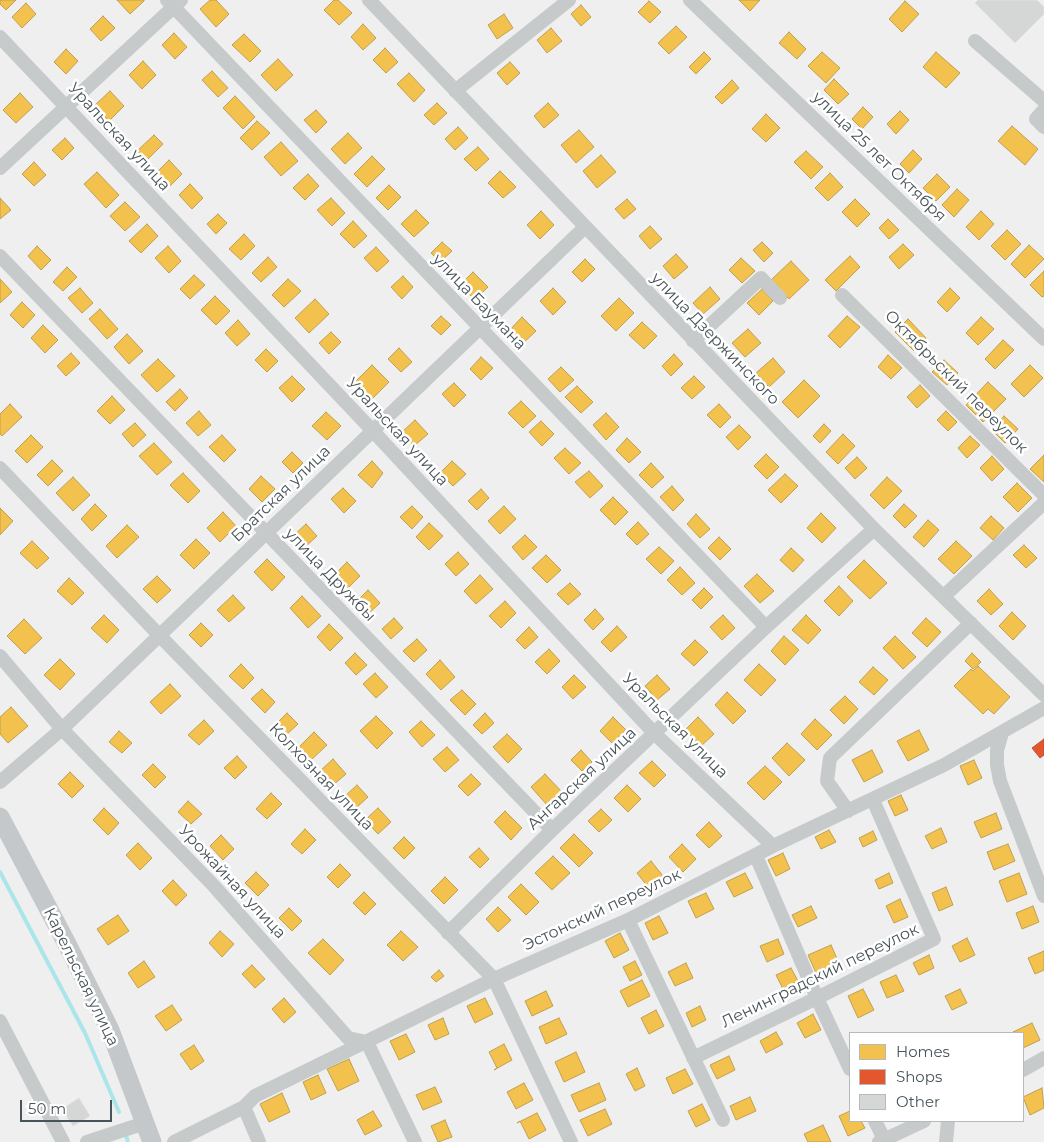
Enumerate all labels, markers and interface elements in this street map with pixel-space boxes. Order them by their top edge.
street label: Уральская улица [64,79,174,195]
street label: улица 25 лет Октября [808,88,950,226]
street label: улица Баумана [428,250,530,354]
street label: улица Дзержинского [647,269,783,409]
street label: Октябрьский переулок [880,306,1032,458]
street label: Уральская улица [342,374,452,490]
street label: Братская улица [227,442,335,546]
street label: улица Дружбы [281,524,379,626]
street label: Уральская улица [618,669,732,783]
street label: Колхозная улица [265,719,377,835]
street label: Ангарская улица [524,724,640,834]
street label: Урожайная улица [174,821,290,943]
street label: Эстонский переулок [520,865,684,955]
street label: Карельская улица [39,905,123,1049]
street label: Ленинградский переулок [718,920,922,1032]
legend [849,1032,1024,1122]
text: Homes [896,1042,950,1061]
text: Shops [896,1067,942,1086]
scale bar [22,1090,115,1122]
text: Other [896,1092,940,1111]
text: 50 m [28,1099,66,1118]

